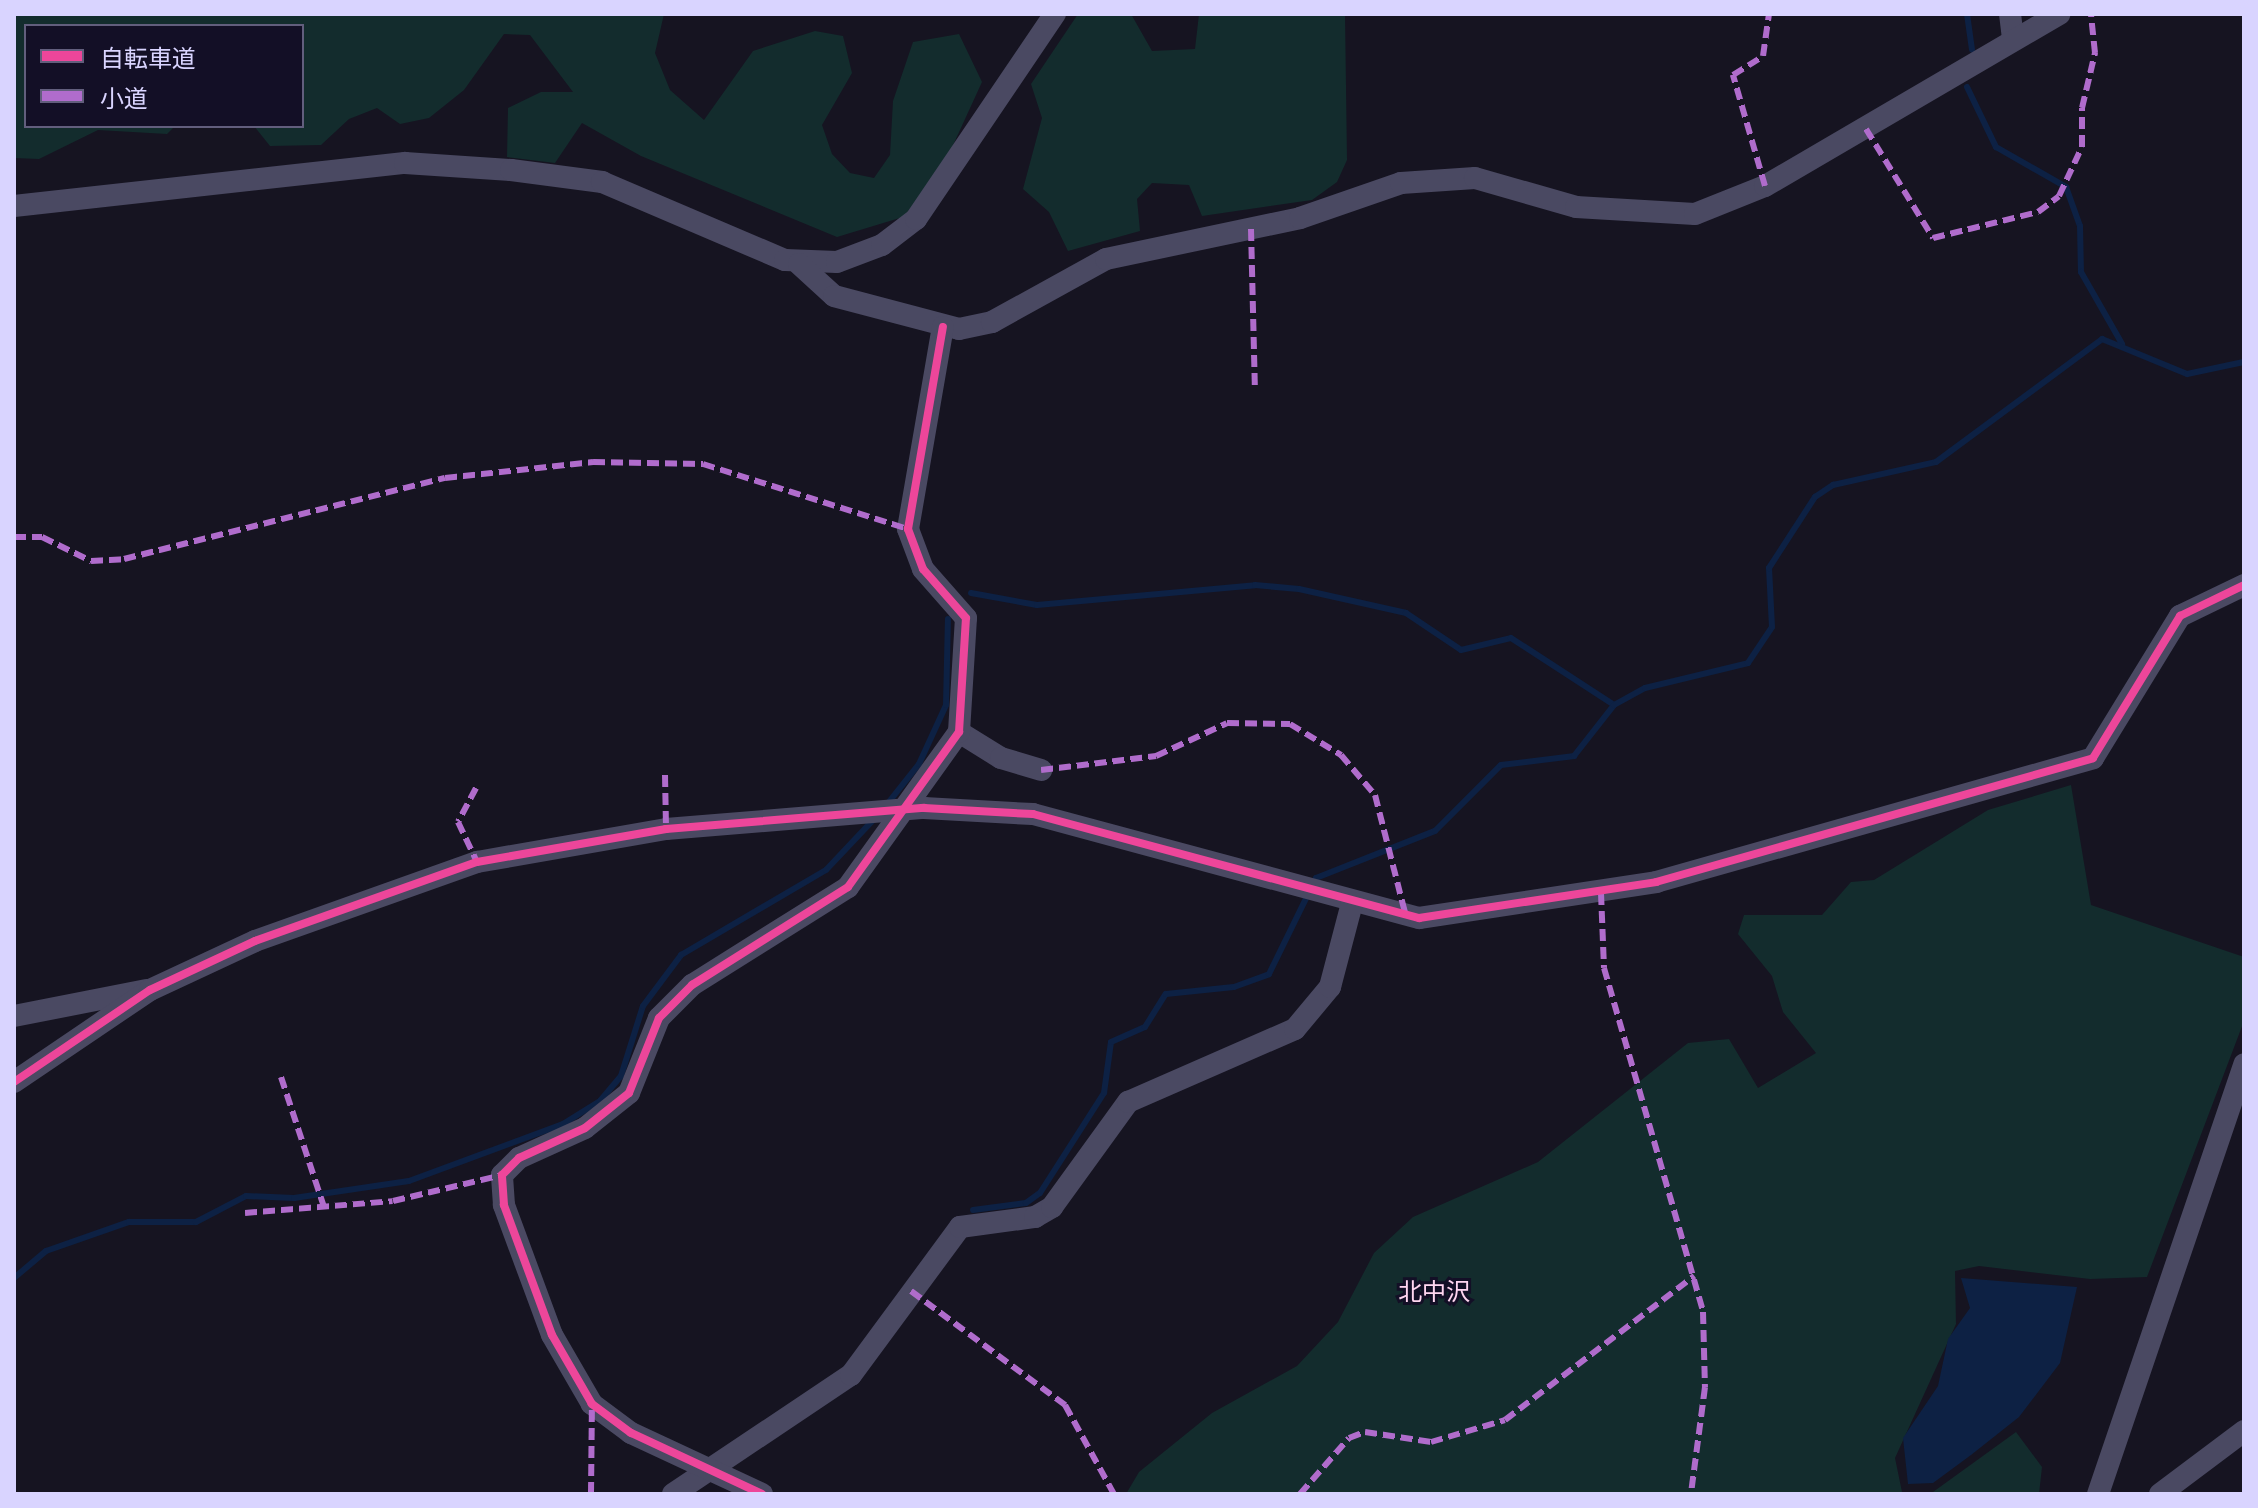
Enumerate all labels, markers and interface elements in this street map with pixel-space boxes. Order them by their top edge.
legend [24,24,304,128]
text: 自転車道 [100,43,196,74]
text: 小道 [100,83,148,114]
district label: 北中沢 [1398,1278,1470,1306]

